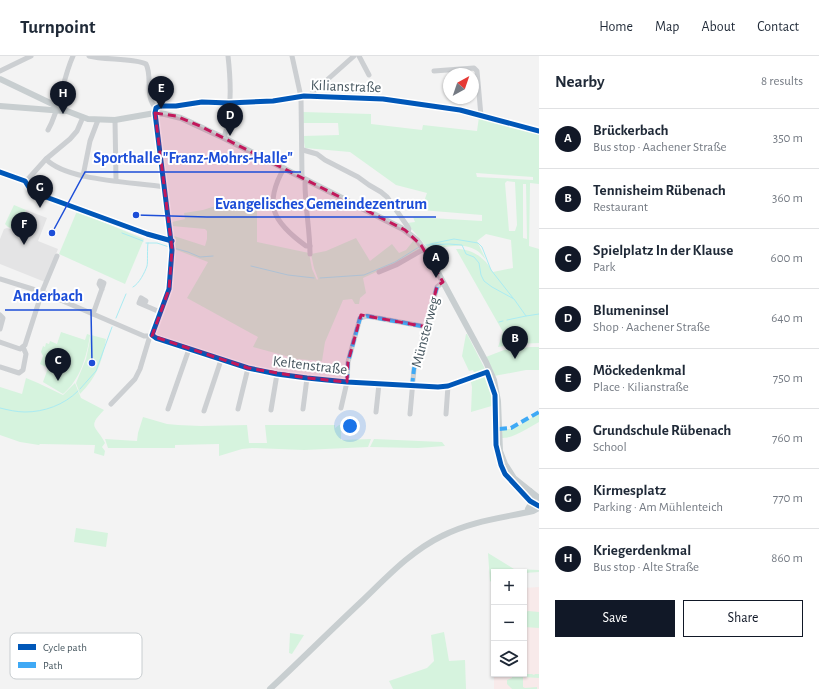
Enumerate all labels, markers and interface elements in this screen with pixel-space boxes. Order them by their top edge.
text: Turnpoint [20,18,95,37]
text: Home [599,20,633,34]
text: Map [655,20,679,34]
text: About [701,20,735,34]
text: Contact [757,20,799,34]
north arrow [443,68,479,104]
text: Nearby [555,73,605,90]
text: 8 results [761,75,803,88]
pin: E [148,76,174,109]
street label: Kilianstraße [310,78,382,95]
pin: H [50,81,76,114]
pin: D [217,103,243,136]
text: Brückerbach [593,123,669,138]
text: A [564,132,572,145]
text: 350 m [773,132,803,145]
text: Bus stop · Aachener Straße [593,141,726,154]
callout: Sporthalle "Franz-Mohrs-Halle" [85,144,301,172]
text: Sporthalle "Franz-Mohrs-Halle" [93,150,293,166]
pin: G [27,175,53,208]
text: Tennisheim Rübenach [593,183,726,198]
callout: Evangelisches Gemeindezentrum [207,189,436,217]
text: B [564,192,572,205]
text: 360 m [772,192,803,205]
text: Evangelisches Gemeindezentrum [215,196,427,212]
text: Restaurant [593,201,648,214]
pin: F [11,212,37,245]
text: Spielplatz In der Klause [593,243,733,258]
pin: A [423,245,449,278]
text: C [565,252,571,265]
text: 600 m [771,252,803,265]
text: Park [593,261,615,274]
callout: Anderbach [5,282,91,310]
text: Anderbach [13,288,83,304]
street label: Münsterweg [409,294,442,369]
text: Blumeninsel [593,303,669,318]
text: D [564,312,572,325]
text: 640 m [771,312,803,325]
text: Shop · Aachener Straße [593,321,710,334]
pin: B [502,326,528,359]
pin: C [45,348,71,381]
street label: Keltenstraße [272,353,348,378]
text: Möckedenkmal [593,363,686,378]
text: E [565,372,571,385]
text: 750 m [773,372,803,385]
text: Place · Kilianstraße [593,381,689,394]
your location [340,416,360,436]
text: Grundschule Rübenach [593,423,731,438]
text: F [565,432,571,445]
text: 760 m [772,432,803,445]
text: School [593,441,627,454]
text: Kirmesplatz [593,483,666,498]
text: G [564,492,572,505]
text: 770 m [773,492,803,505]
text: Parking · Am Mühlenteich [593,501,723,514]
text: Kriegerdenkmal [593,543,691,558]
text: H [563,552,573,565]
text: 860 m [771,552,803,565]
text: Bus stop · Alte Straße [593,561,699,574]
map controls [491,569,527,677]
button: + [491,569,527,605]
button: Save [555,600,675,637]
button: Share [683,600,803,637]
button: − [491,605,527,641]
legend [10,633,142,679]
button: layers [491,641,527,677]
text: Cycle path [43,642,87,653]
text: Path [43,660,63,671]

